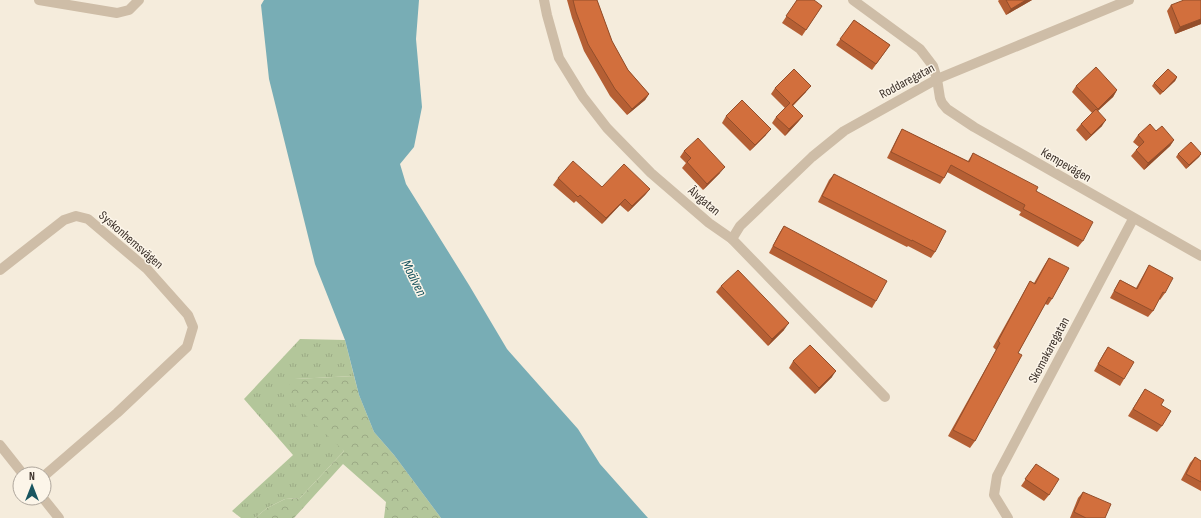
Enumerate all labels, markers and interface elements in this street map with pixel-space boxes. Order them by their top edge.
street label: Roddaregatan [877,60,937,102]
street label: Kempevägen [1038,144,1094,186]
street label: Älvgatan [684,182,723,219]
street label: Syskonhemsvägen [95,208,167,272]
water label: Moälven [398,257,430,299]
street label: Skomakaregatan [1025,314,1073,386]
north arrow [12,466,52,506]
text: N [29,470,35,483]

